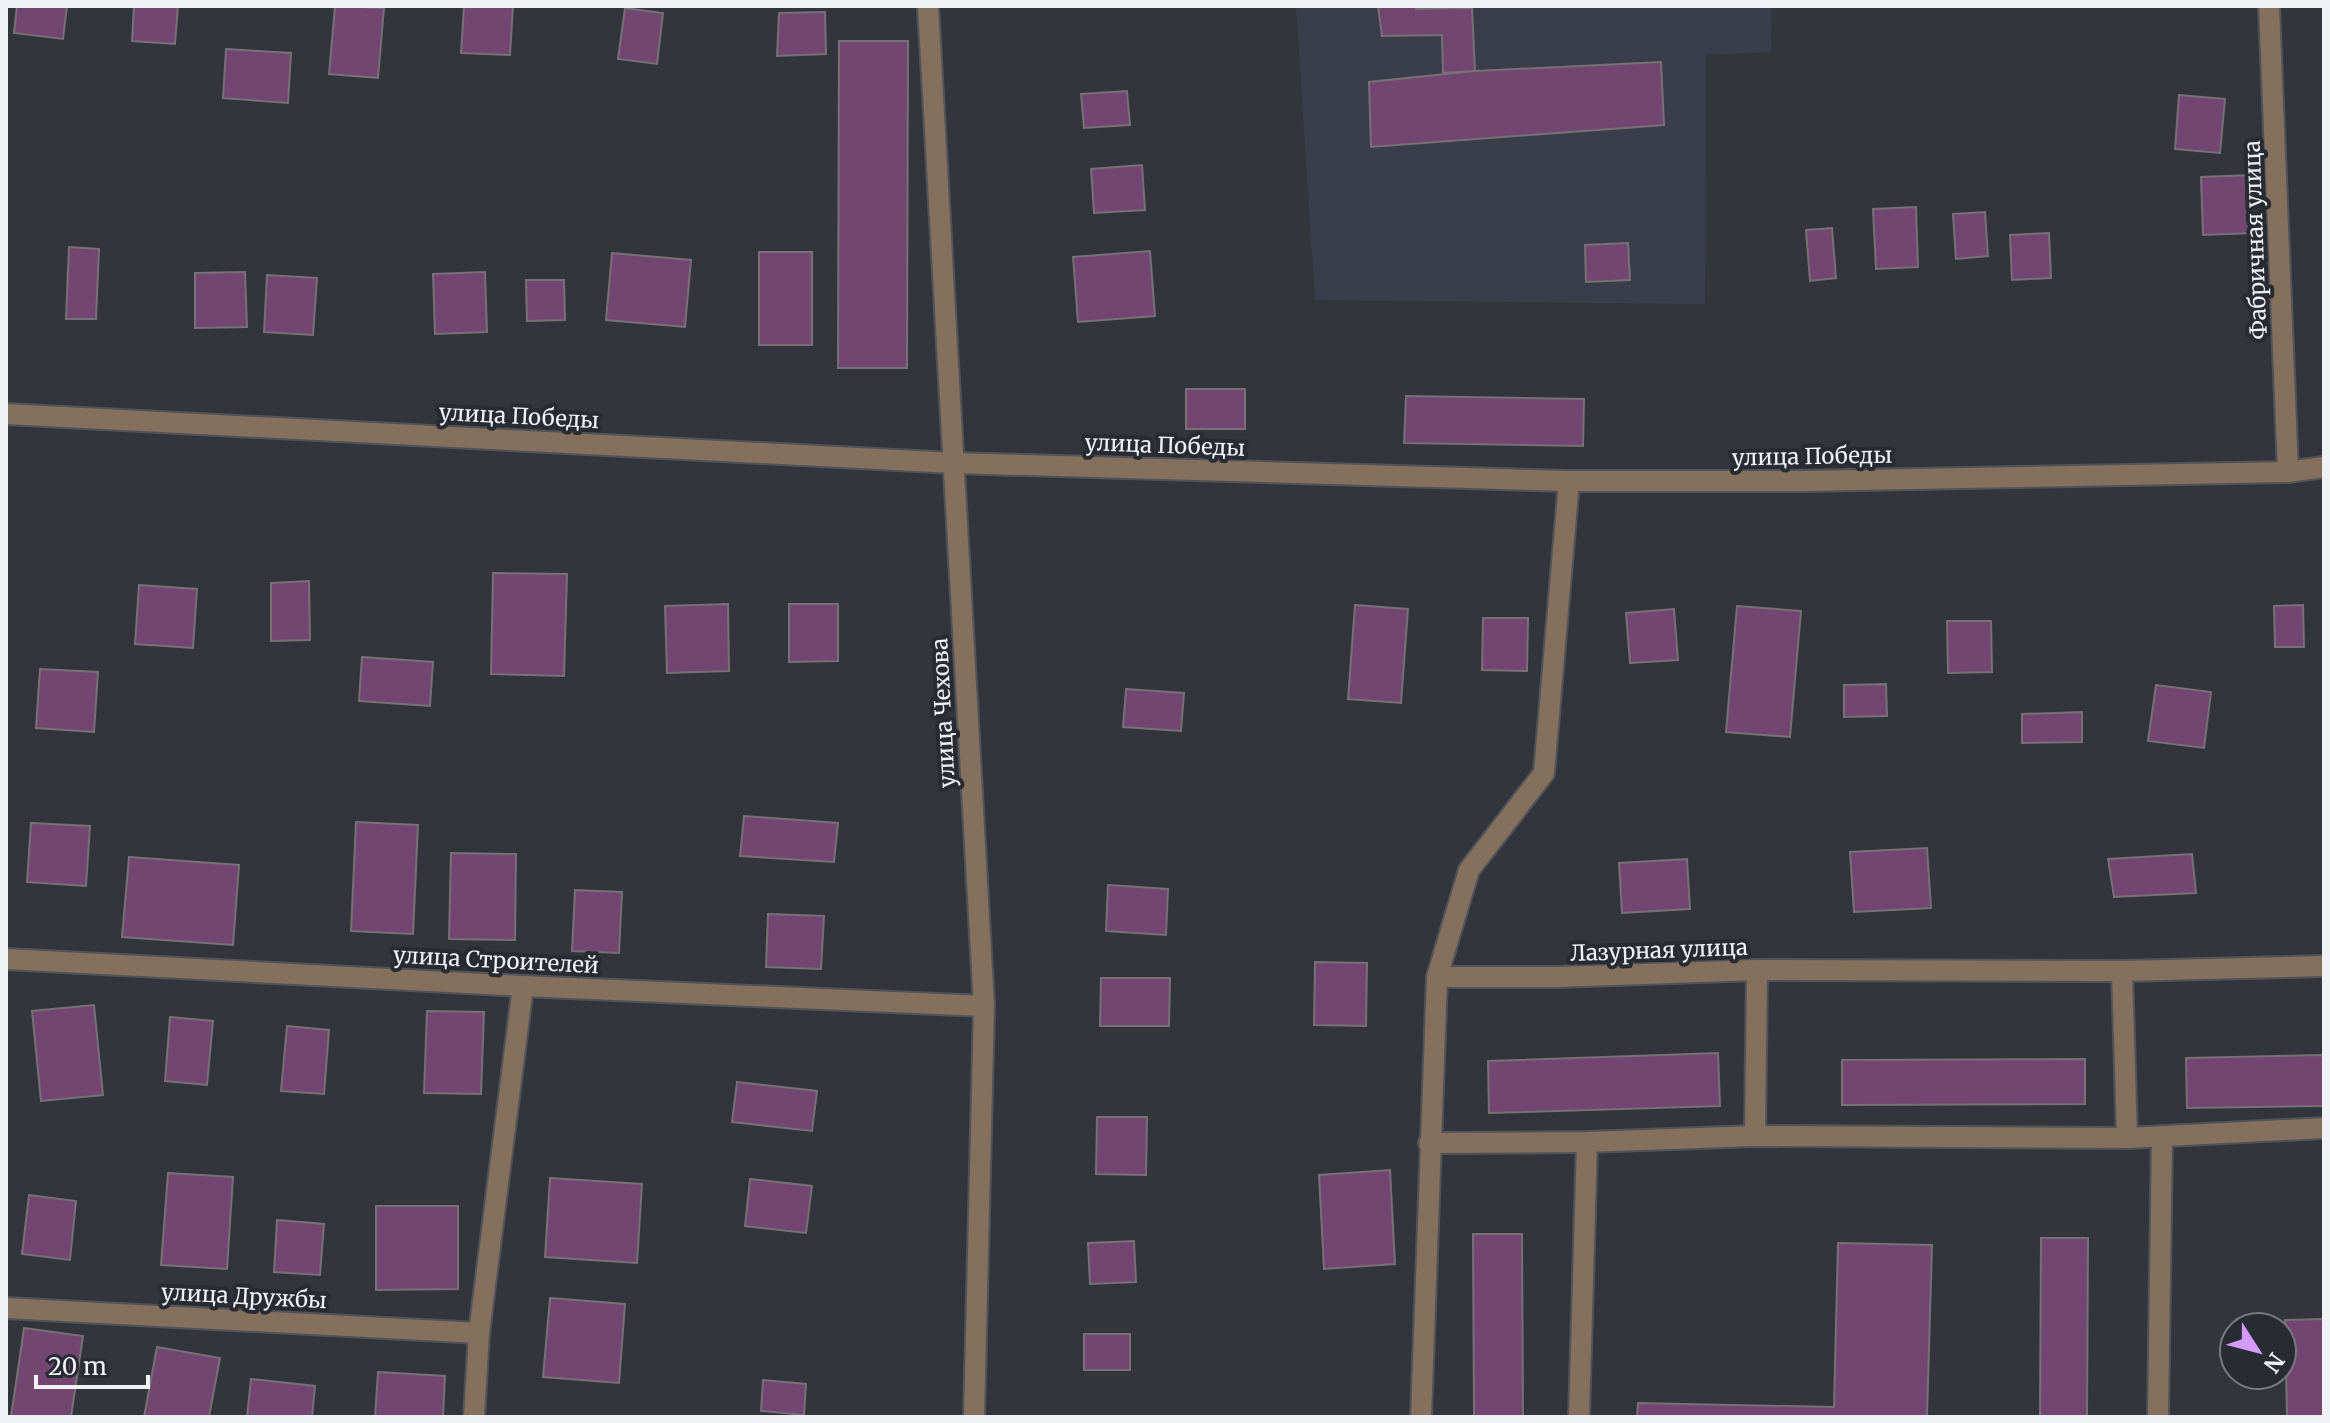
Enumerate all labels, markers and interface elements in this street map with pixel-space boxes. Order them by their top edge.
street label: Фабричная улица [2238,140,2272,340]
street label: улица Победы [438,398,600,434]
street label: улица Победы [1084,428,1246,462]
street label: улица Победы [1732,441,1893,471]
street label: улица Чехова [925,637,961,789]
street label: Лазурная улица [1570,933,1748,967]
street label: улица Строителей [392,941,600,979]
street label: улица Дружбы [160,1278,328,1314]
north arrow [2218,1311,2298,1391]
scale bar [36,1339,148,1389]
text: N [2257,1347,2291,1379]
text: 20 m [48,1351,107,1382]

